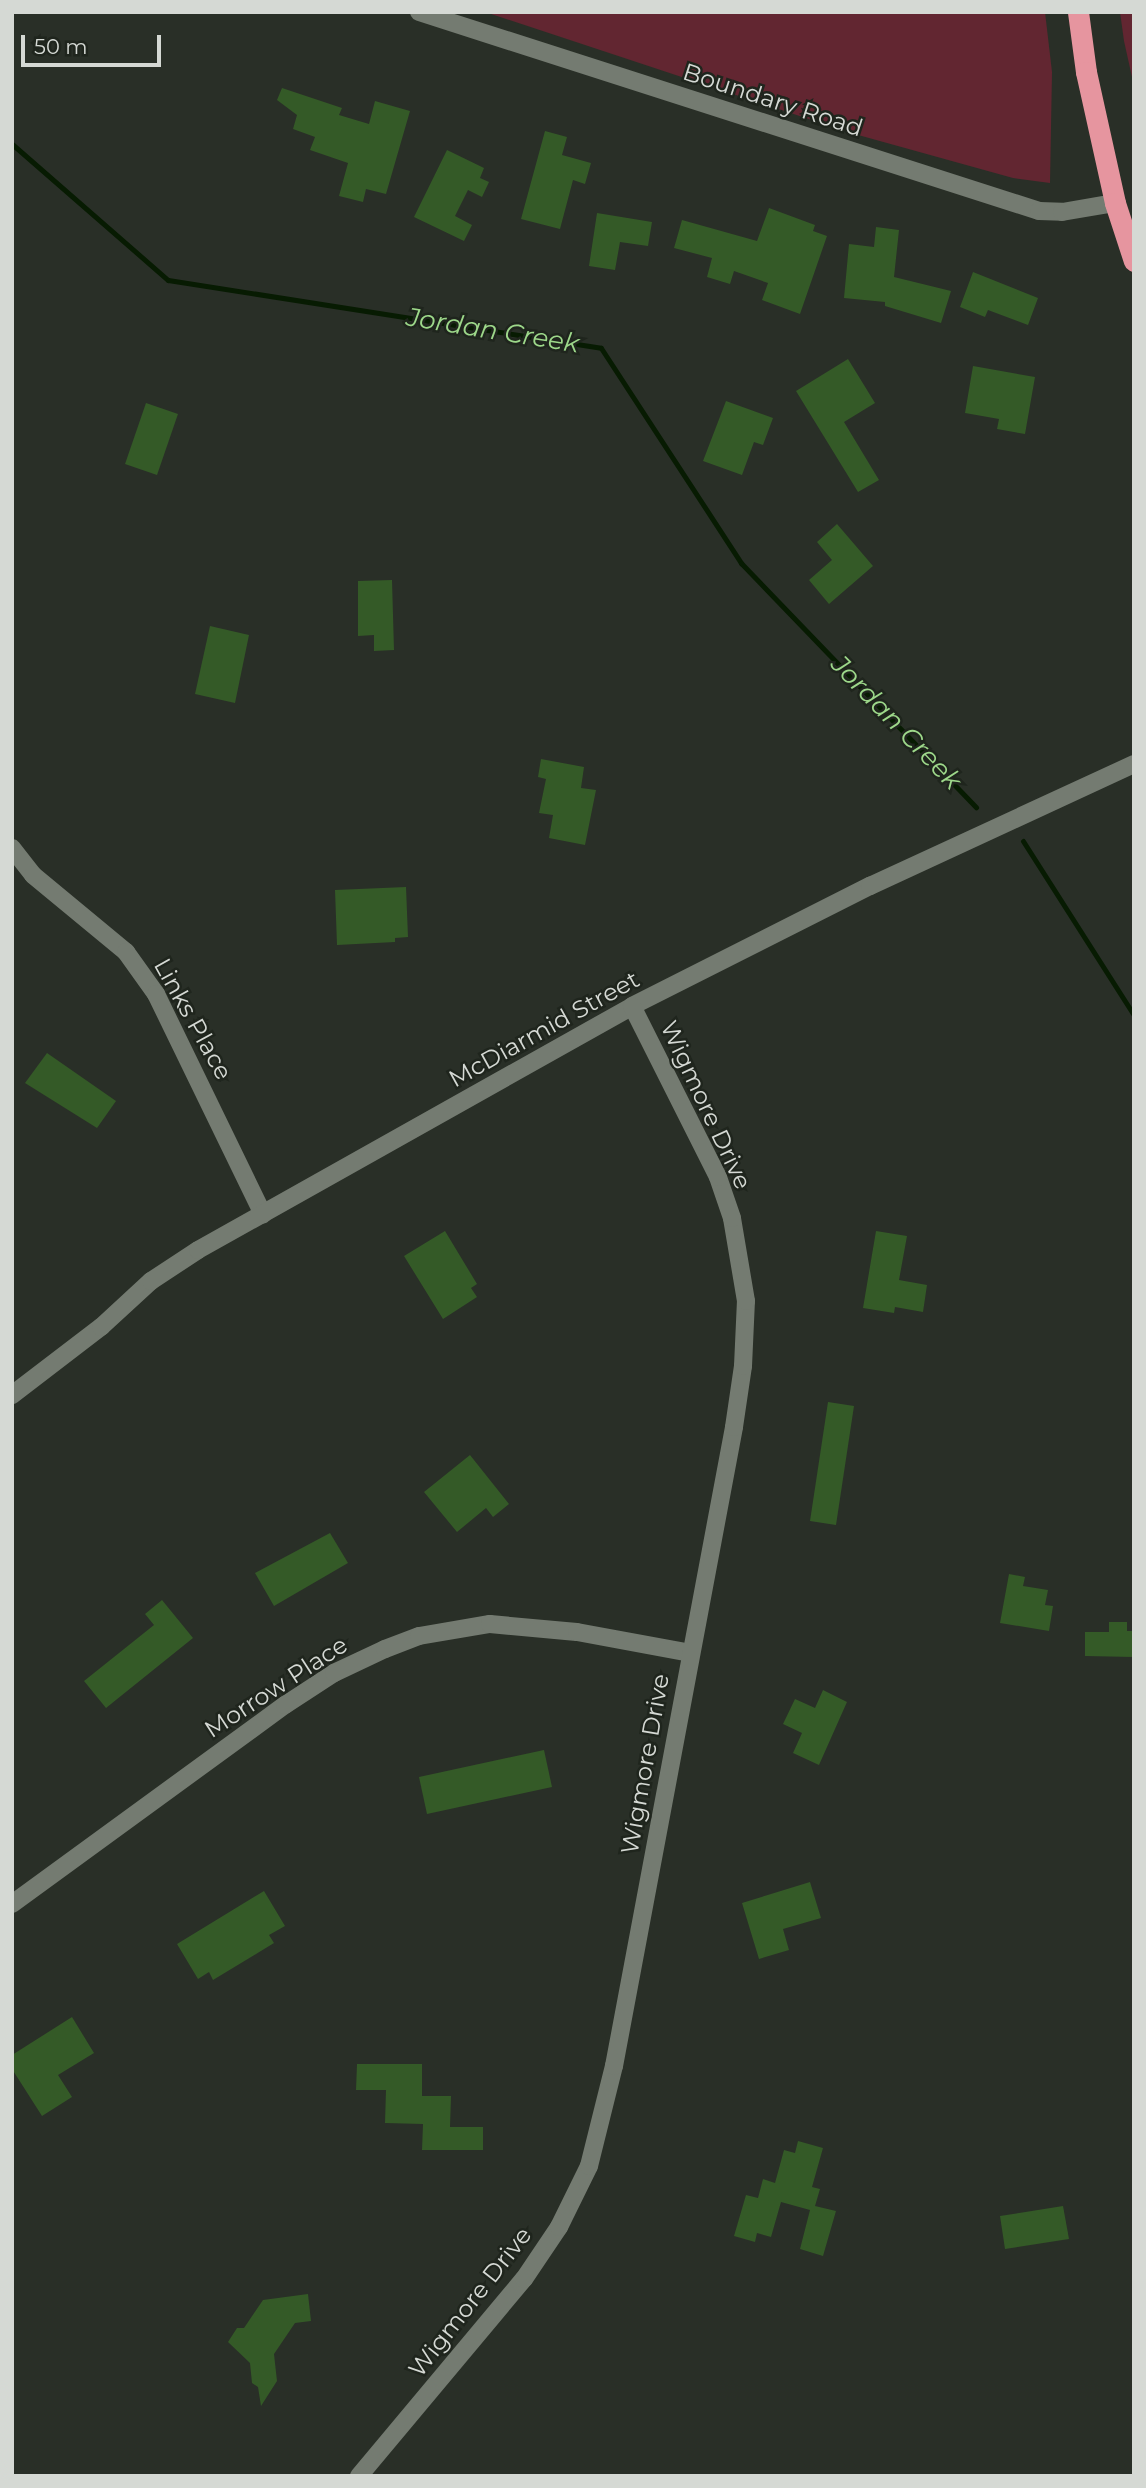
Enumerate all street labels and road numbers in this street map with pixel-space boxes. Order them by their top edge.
street label: Boundary Road [679,57,867,143]
street label: Links Place [148,953,238,1085]
street label: McDiarmid Street [444,965,644,1093]
street label: Wigmore Drive [654,1016,758,1194]
street label: Morrow Place [199,1630,353,1744]
street label: Wigmore Drive [615,1672,675,1856]
street label: Wigmore Drive [402,2221,538,2383]

